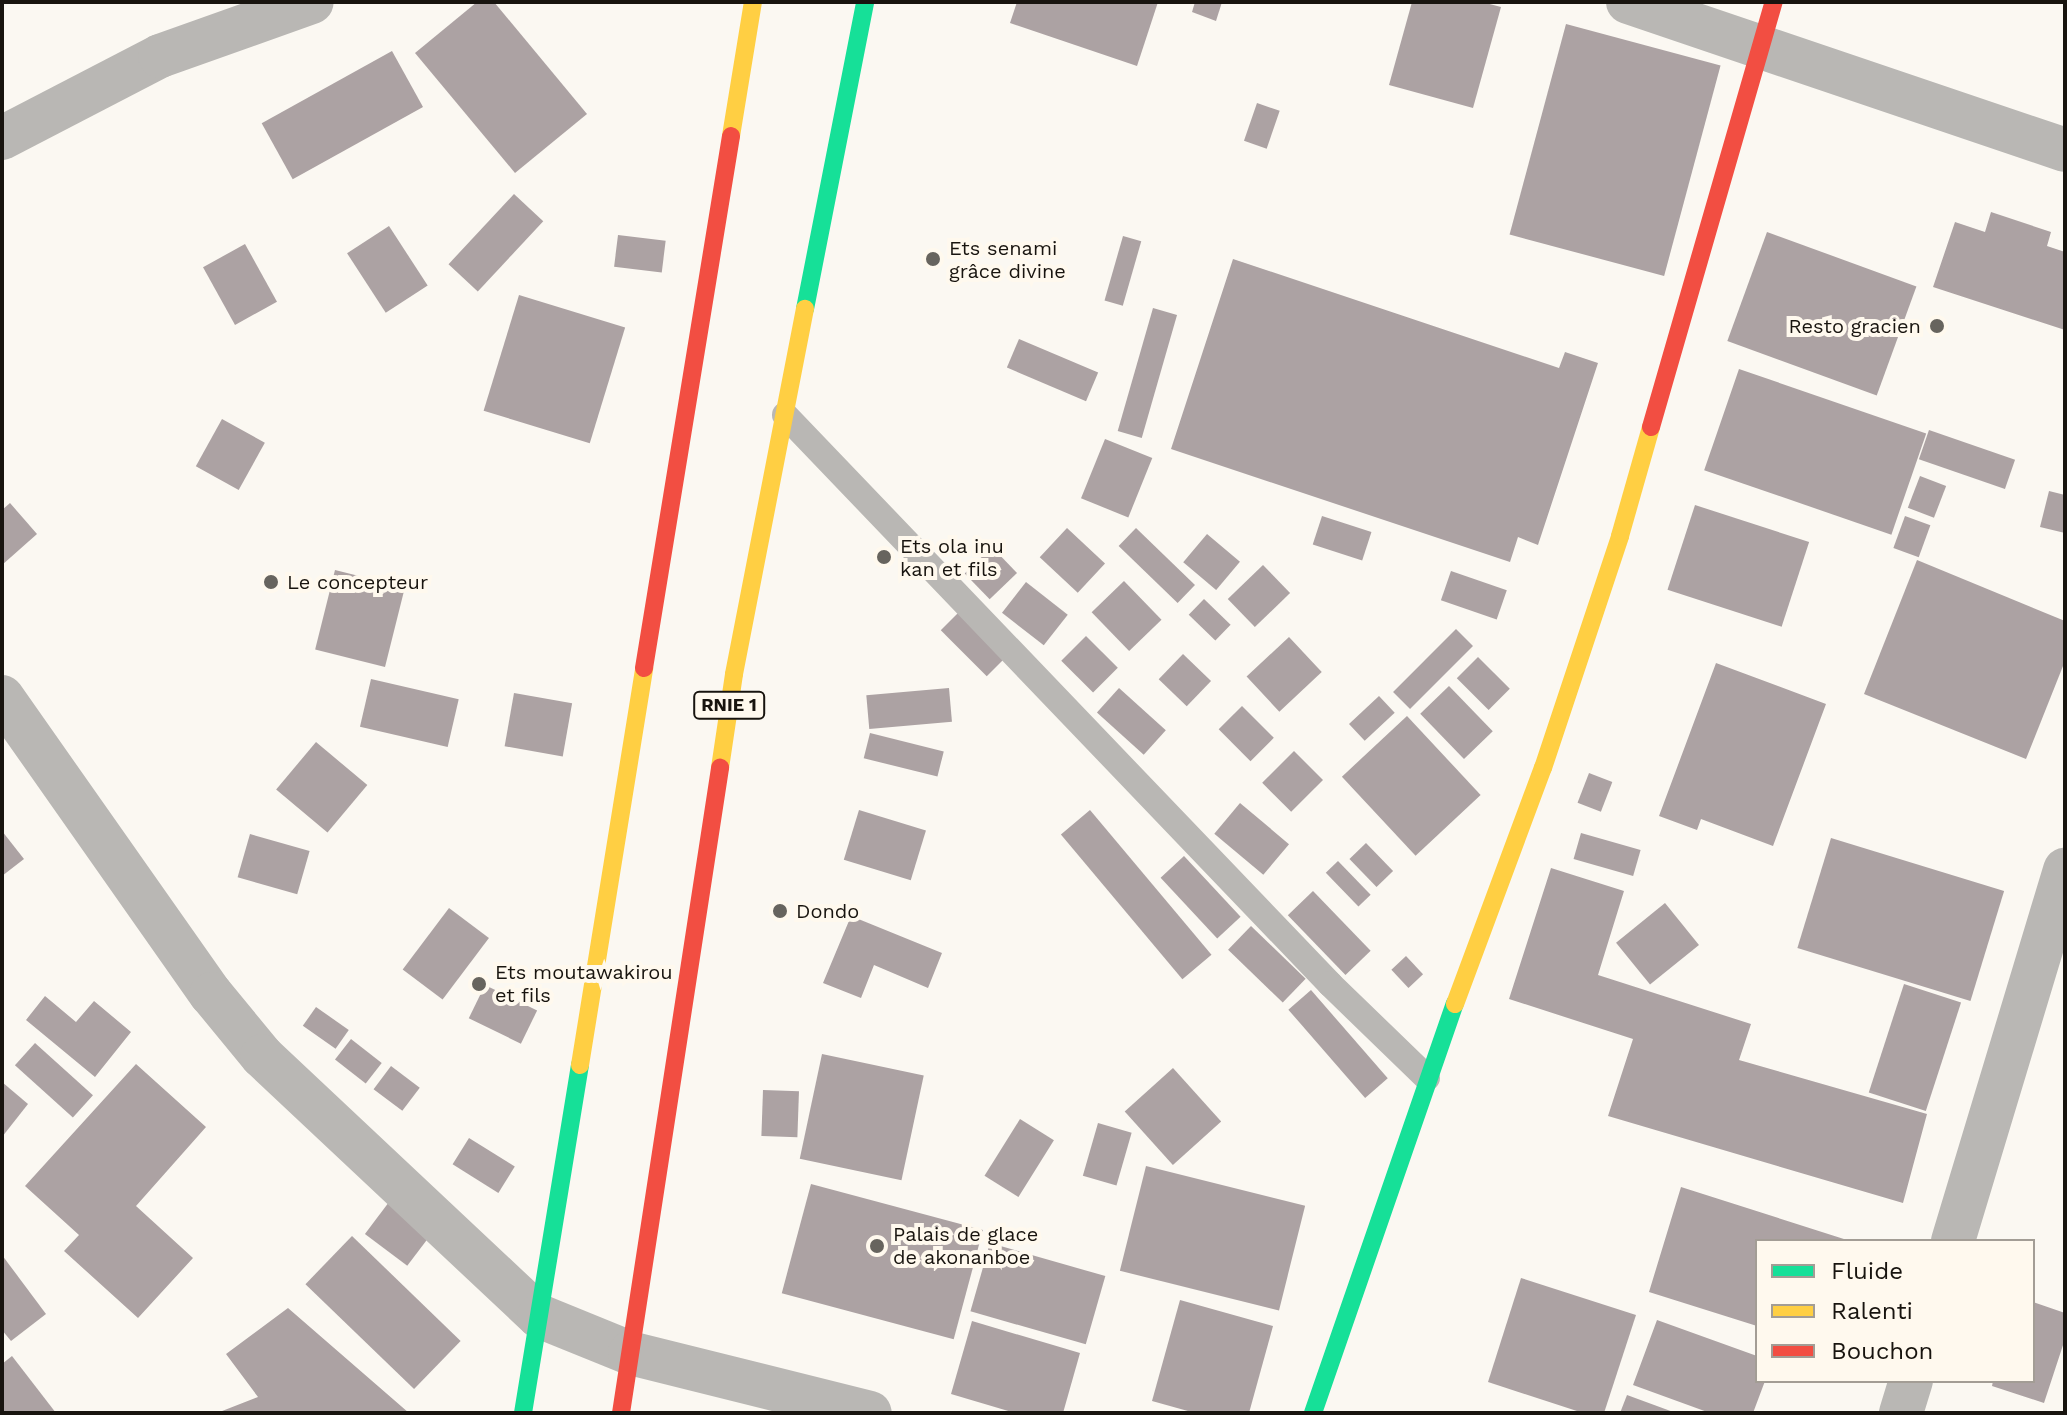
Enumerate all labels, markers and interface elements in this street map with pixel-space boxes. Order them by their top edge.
place label: Ets senami grâce divine [949,236,1066,283]
marker: Ets senami grâce divine [924,250,942,268]
place label: Resto gracien [1788,314,1921,338]
marker: Resto gracien [1928,317,1946,335]
place label: Ets ola inu kan et fils [900,534,1004,581]
marker: Ets ola inu kan et fils [875,548,893,566]
place label: Le concepteur [287,570,428,594]
marker: Le concepteur [262,573,280,591]
road number: RNIE 1 [693,691,765,719]
place label: Dondo [796,899,859,923]
marker: Dondo [771,902,789,920]
place label: Ets moutawakirou et fils [495,960,673,1007]
marker: Ets moutawakirou et fils [470,975,488,993]
place label: Palais de glace de akonanboe [893,1222,1038,1269]
marker: Palais de glace de akonanboe [868,1237,886,1255]
legend [1755,1239,2035,1383]
text: Fluide [1831,1257,1903,1285]
text: Ralenti [1831,1297,1913,1325]
text: Bouchon [1831,1337,1933,1365]

